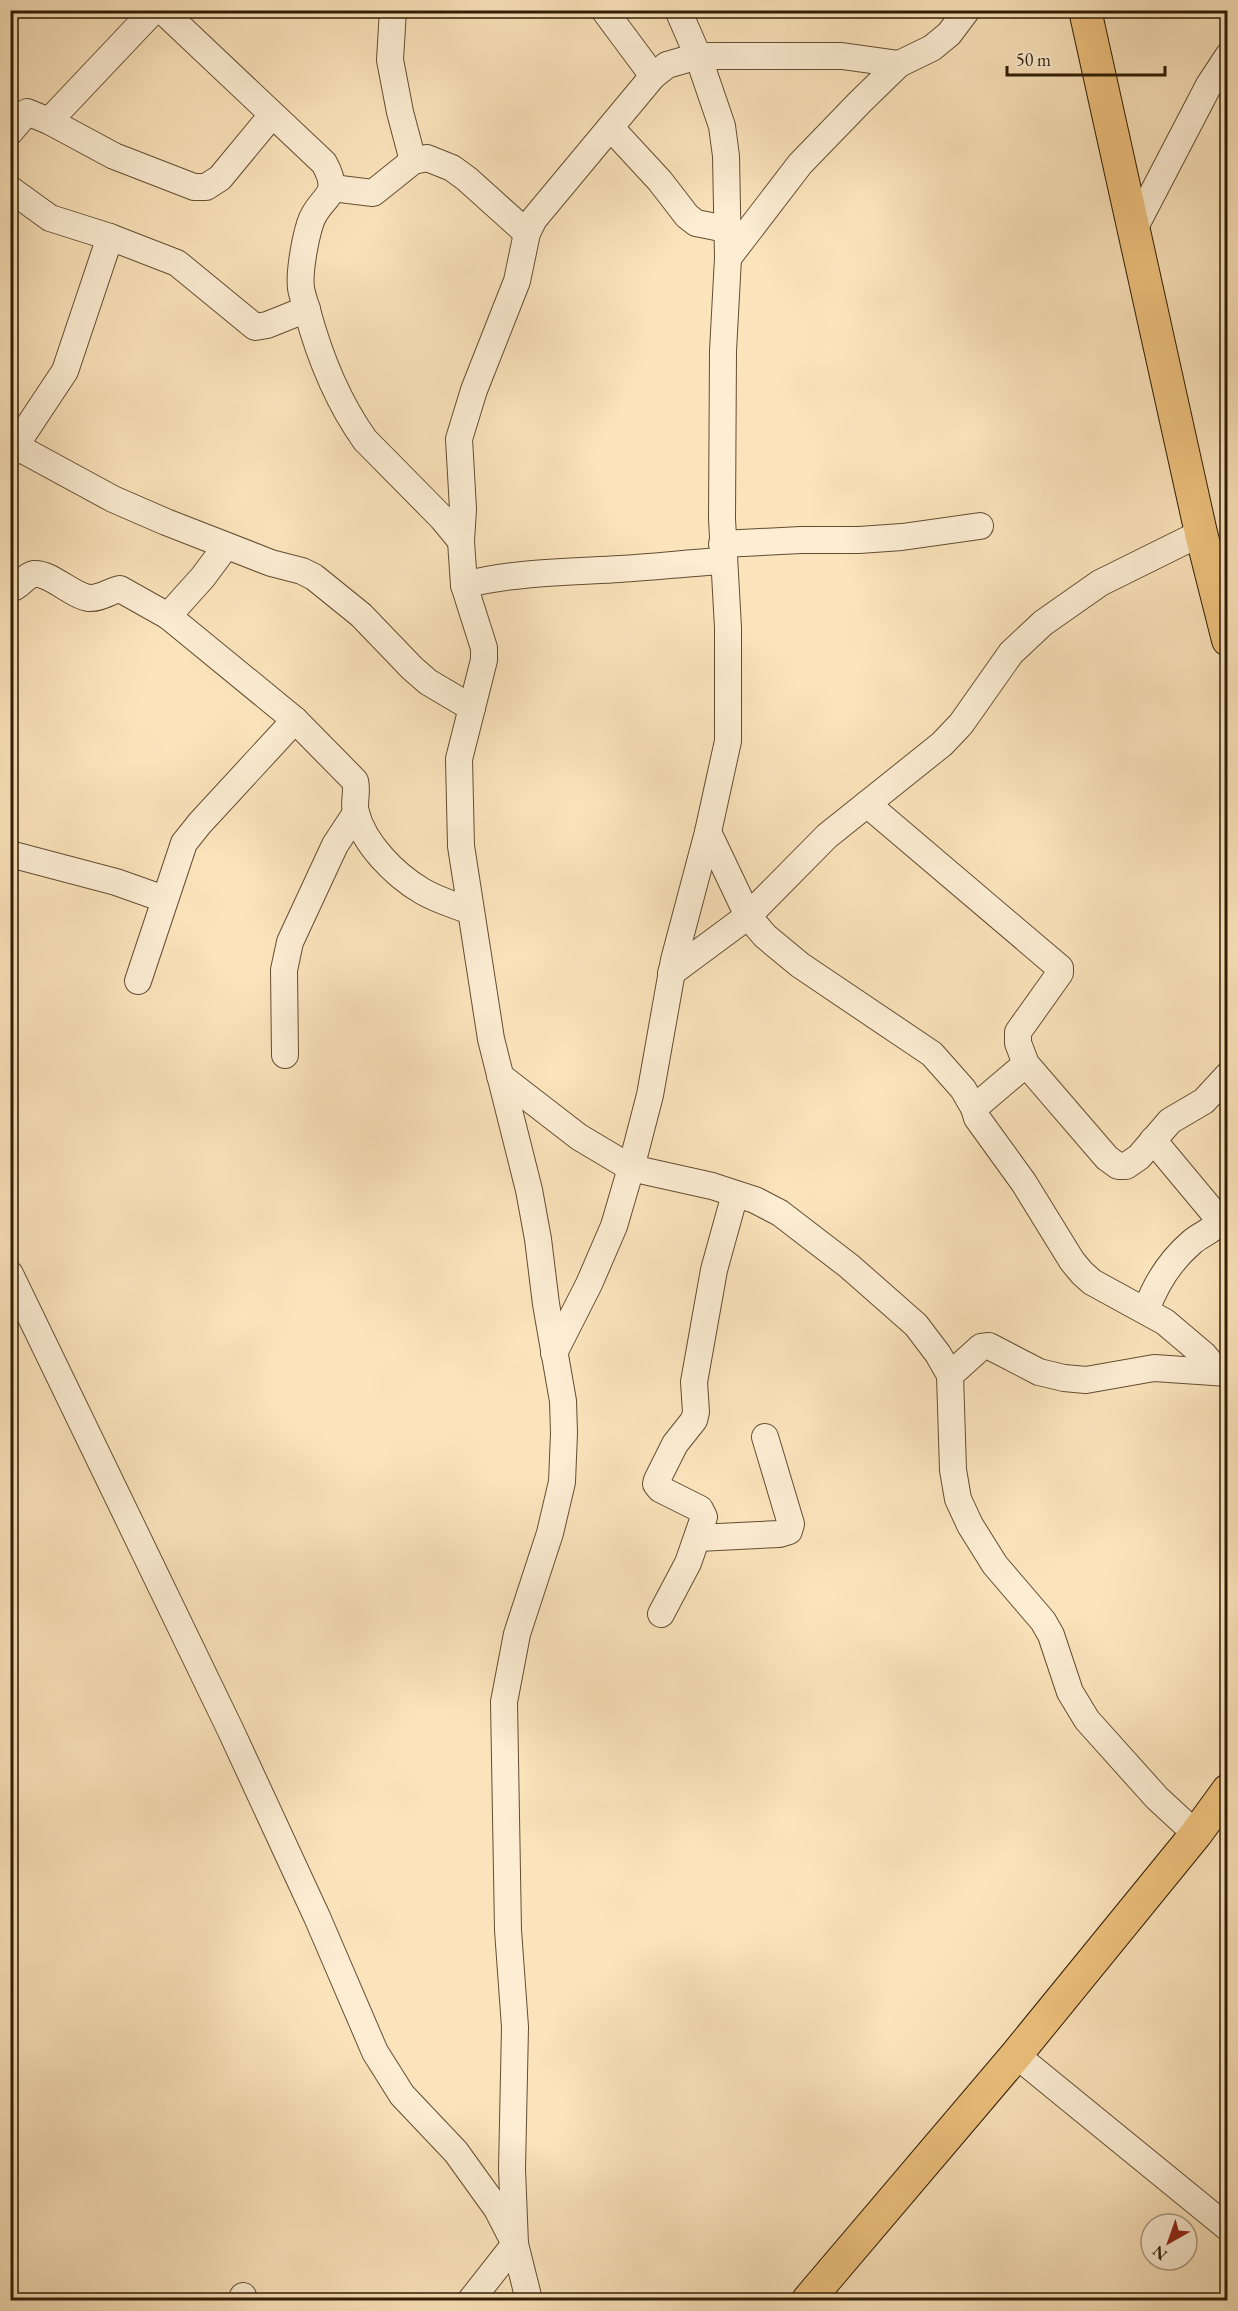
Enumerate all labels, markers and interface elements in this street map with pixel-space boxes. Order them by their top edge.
scale bar [1007,39,1164,77]
text: 50 m [1016,48,1051,71]
north arrow [1139,2212,1199,2272]
text: N [1148,2241,1171,2265]

